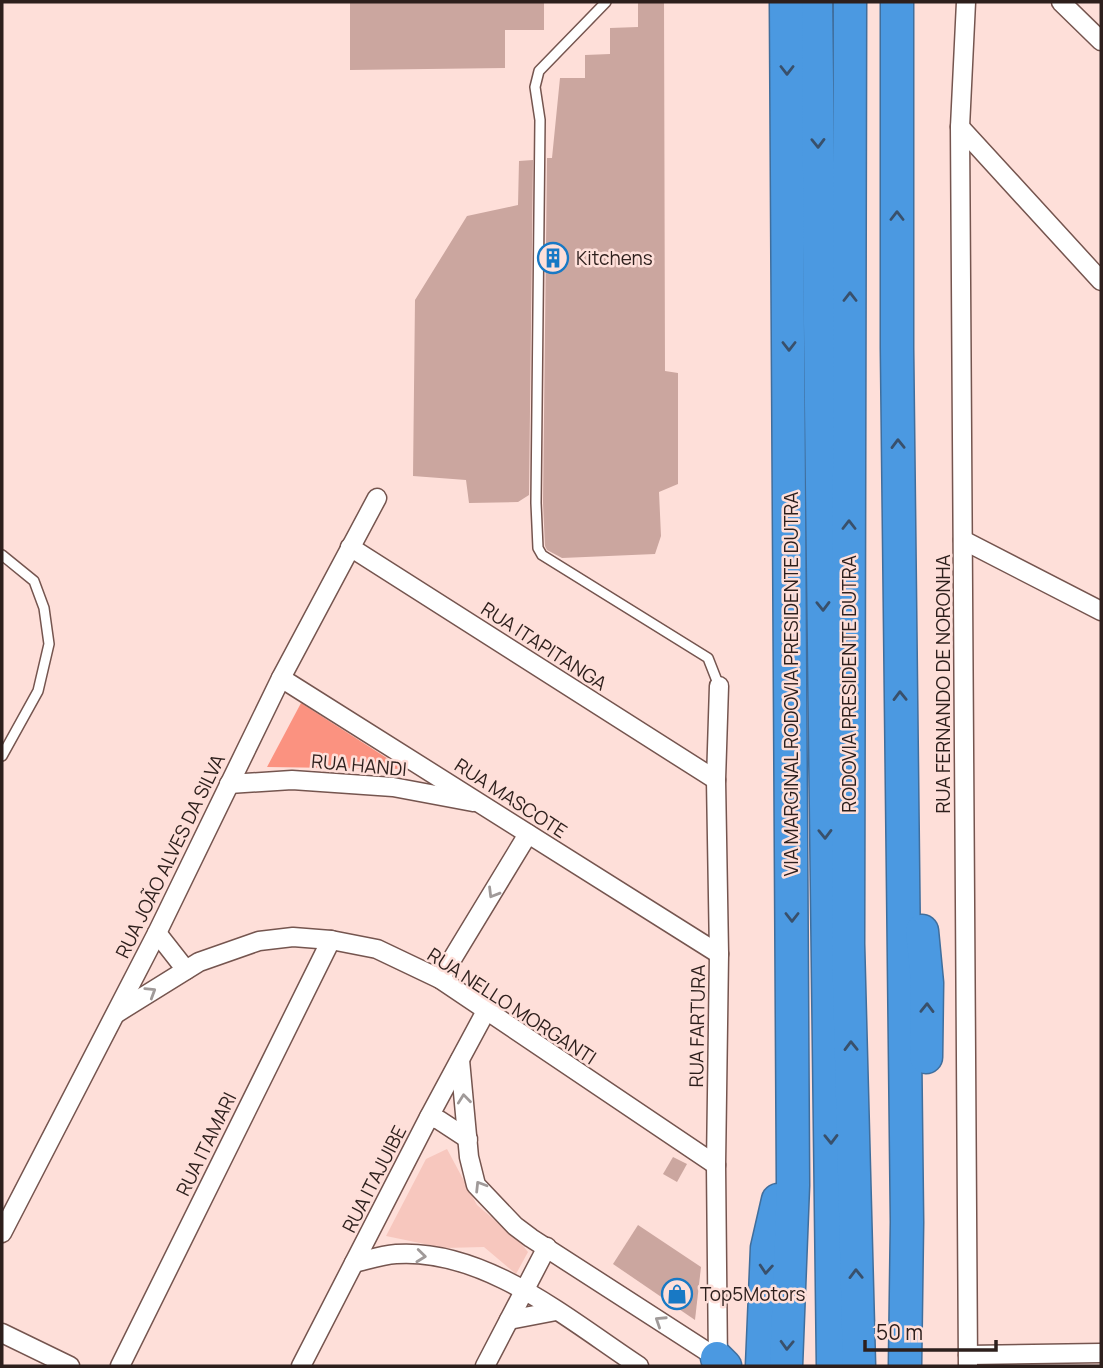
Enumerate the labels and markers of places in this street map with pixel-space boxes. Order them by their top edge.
building icon: Kitchens [536,241,570,275]
place label: Kitchens [576,245,653,271]
shop icon: Top5Motors [660,1277,694,1311]
place label: Top5Motors [700,1281,805,1307]

